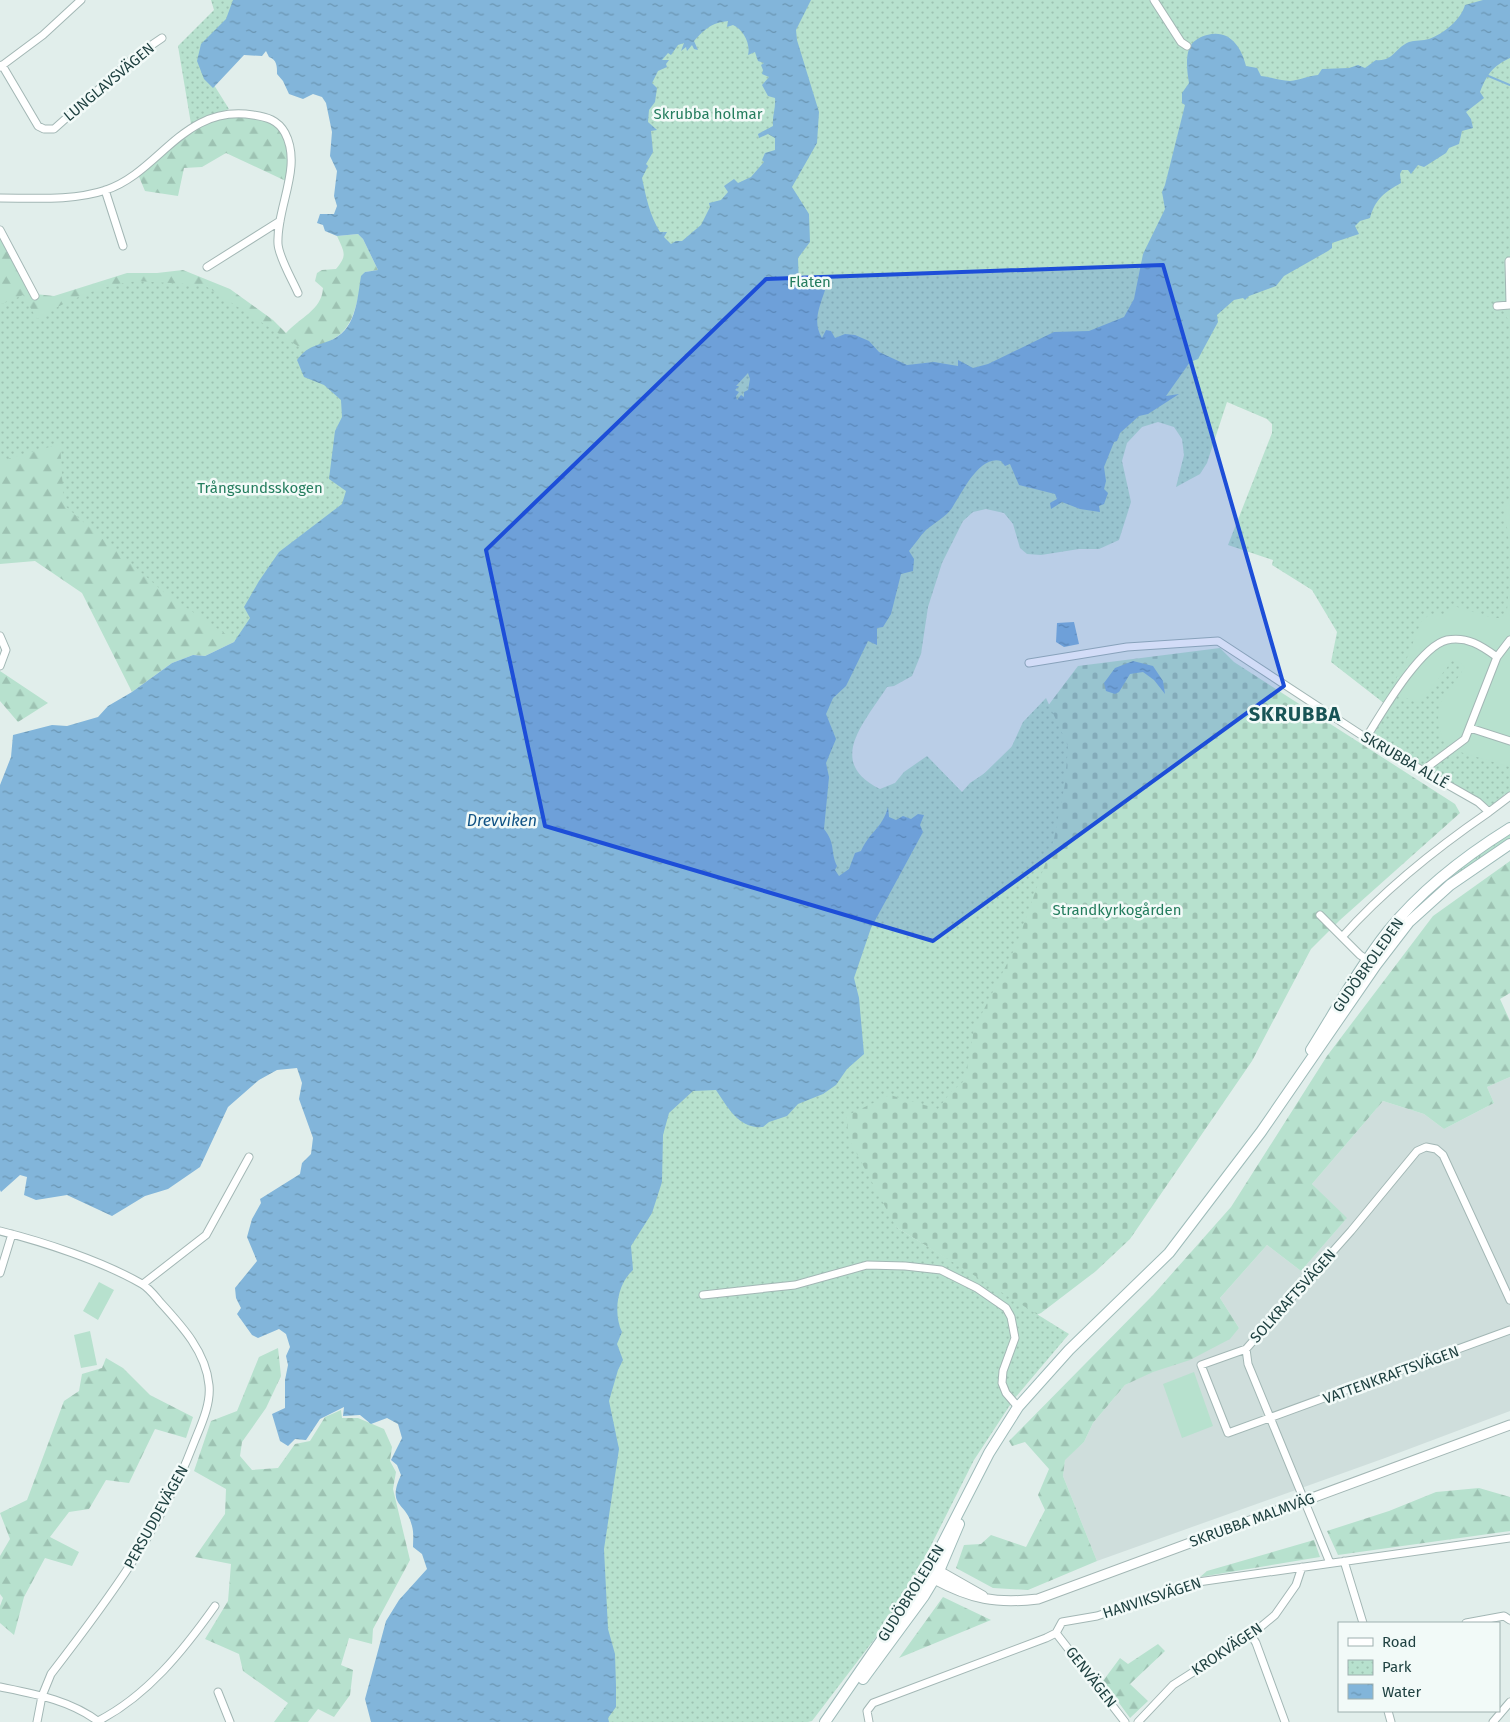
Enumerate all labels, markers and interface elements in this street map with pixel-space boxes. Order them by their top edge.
street label: LUNGLAVSVÄGEN [60,39,158,125]
park label: Skrubba holmar [654,105,763,123]
park label: Flaten [789,273,831,291]
park label: Trångsundsskogen [197,479,323,497]
district label: SKRUBBA [1249,702,1342,726]
street label: SKRUBBA ALLÉ [1358,728,1452,792]
water label: Drevviken [467,811,537,830]
park label: Strandkyrkogården [1053,901,1181,919]
street label: GUDÖBROLEDEN [1329,914,1407,1016]
street label: SOLKRAFTSVÄGEN [1246,1246,1340,1346]
street label: VATTENKRAFTSVÄGEN [1321,1342,1461,1408]
street label: PERSUDDEVÄGEN [120,1462,192,1572]
street label: SKRUBBA MALMVÄG [1187,1489,1317,1551]
street label: GUDÖBROLEDEN [874,1541,948,1645]
street label: HANVIKSVÄGEN [1100,1574,1204,1622]
street label: KROKVÄGEN [1188,1619,1266,1679]
legend [1338,1622,1500,1712]
text: Road [1382,1633,1417,1651]
street label: GENVÄGEN [1062,1643,1120,1711]
text: Park [1382,1658,1412,1676]
text: Water [1382,1683,1421,1701]

